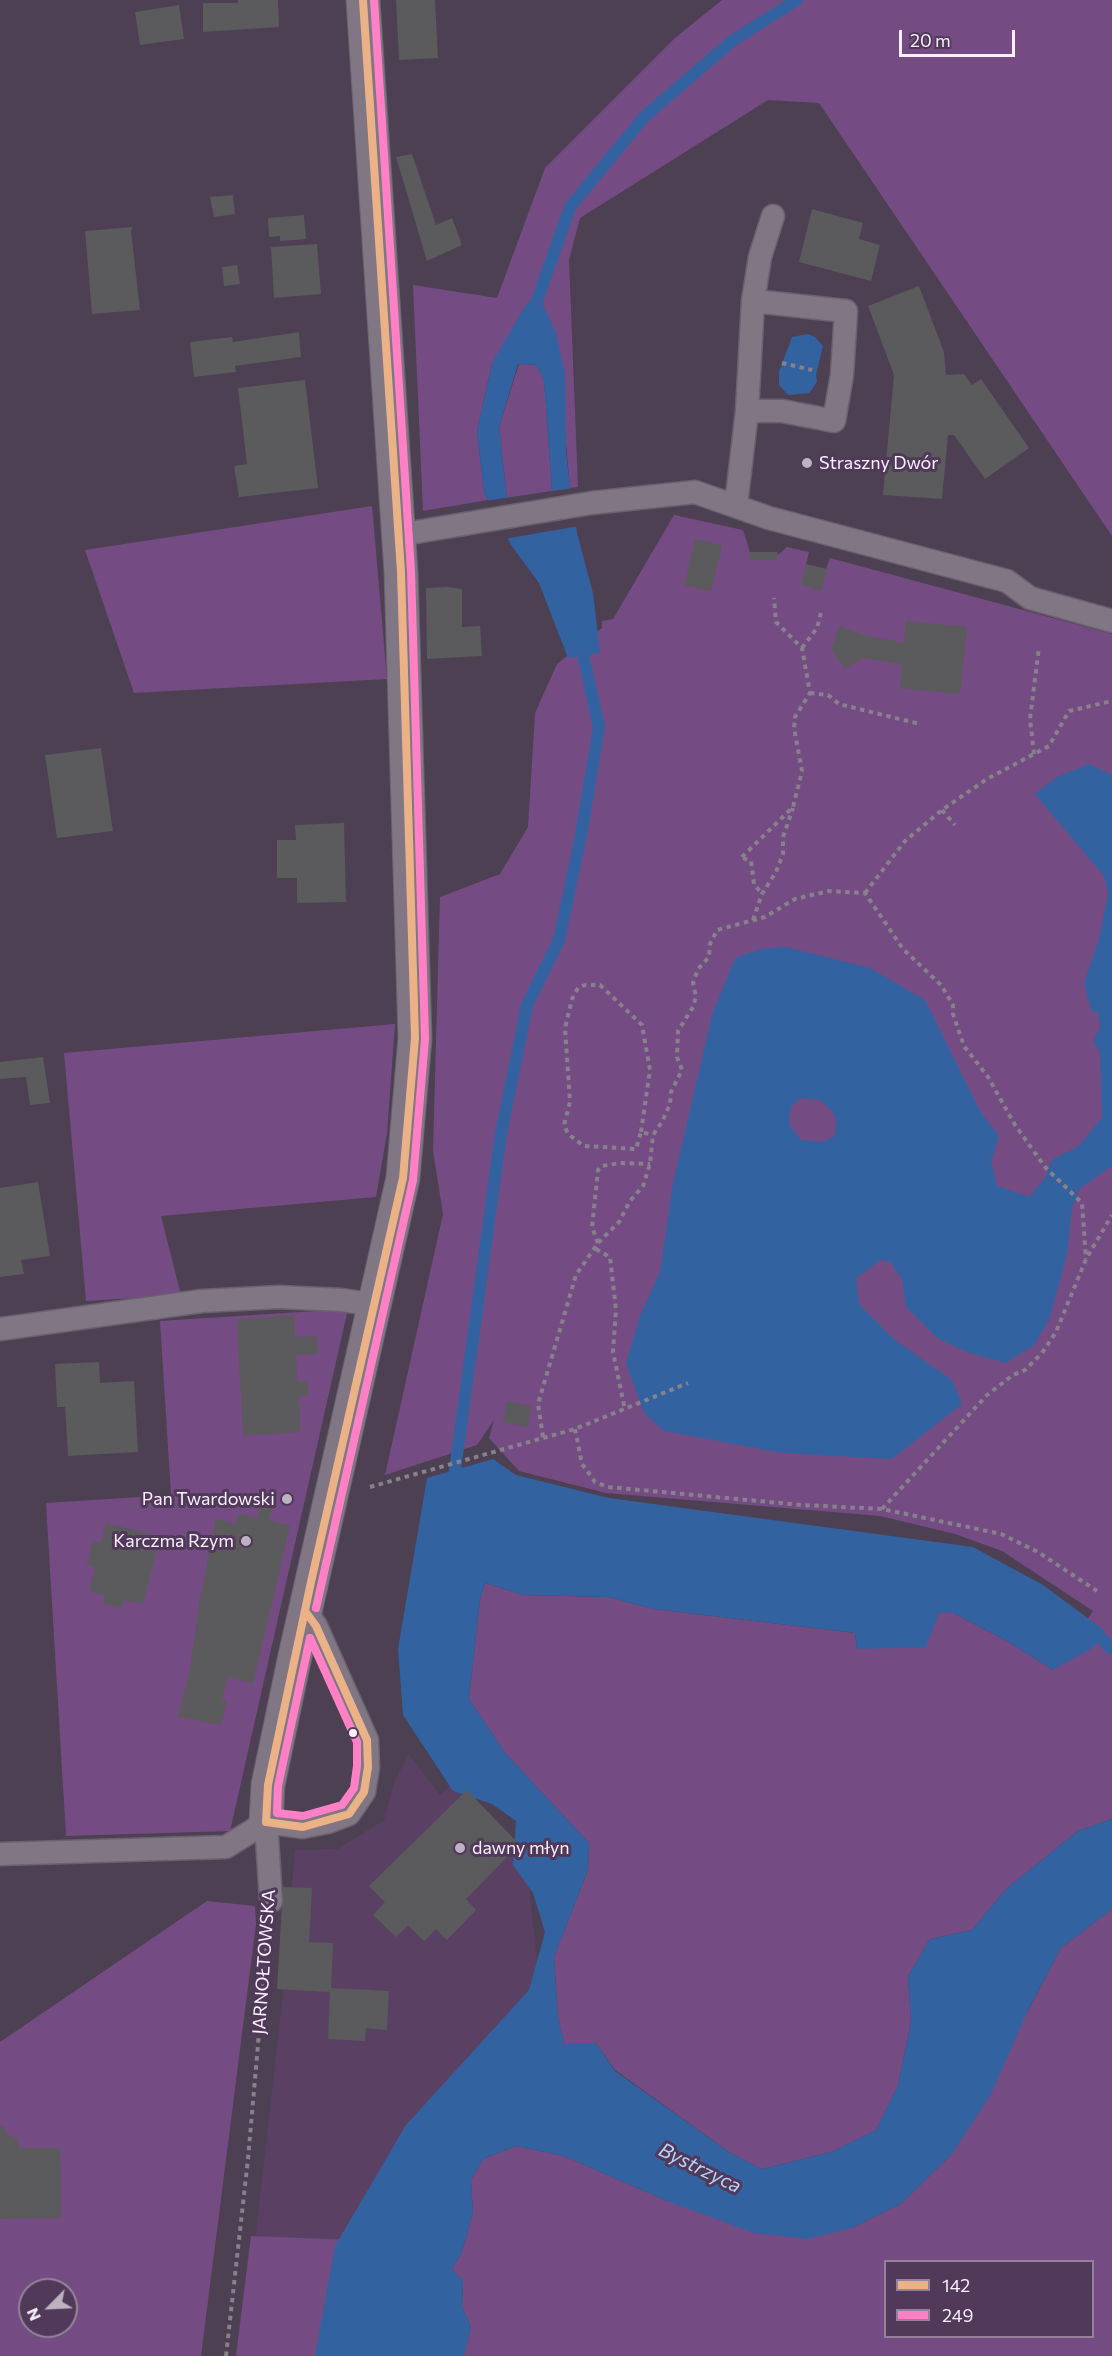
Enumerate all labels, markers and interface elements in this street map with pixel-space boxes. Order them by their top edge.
scale bar [902,18,1018,56]
text: 20 m [910,29,951,51]
place label: Straszny Dwór [819,452,938,474]
marker: Straszny Dwór [800,456,814,470]
place label: Pan Twardowski [142,1488,275,1510]
marker: Pan Twardowski [280,1492,294,1506]
place label: Karczma Rzym [113,1530,234,1552]
marker: Karczma Rzym [239,1534,253,1548]
unlabelled marker [347,1727,359,1739]
place label: dawny młyn [472,1837,570,1859]
marker: dawny młyn [453,1841,467,1855]
street label: JARNOŁTOWSKA [248,1889,280,2035]
water label: Bystrzyca [655,2138,745,2198]
legend [884,2260,1094,2338]
text: 142 [942,2274,970,2296]
north arrow [18,2278,78,2338]
text: 249 [942,2304,973,2326]
text: N [22,2305,44,2324]

